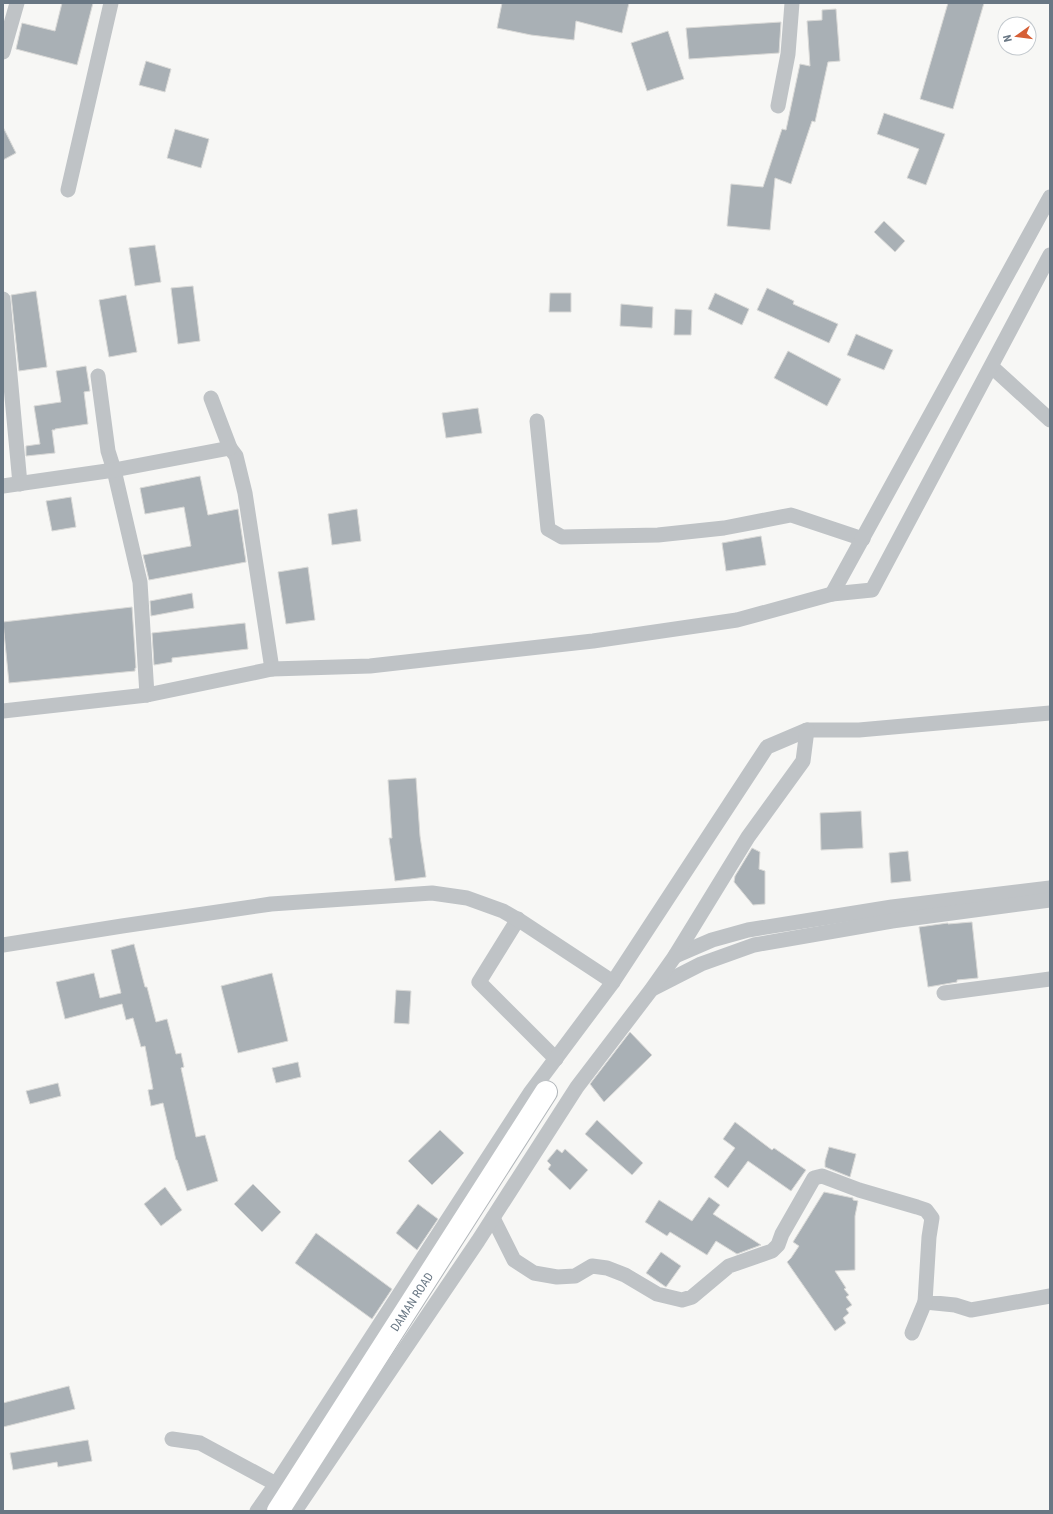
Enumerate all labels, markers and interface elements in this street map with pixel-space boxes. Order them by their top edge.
north arrow [997,16,1037,56]
text: N [1001,33,1015,43]
street label: DAMAN ROAD [388,1270,436,1334]

